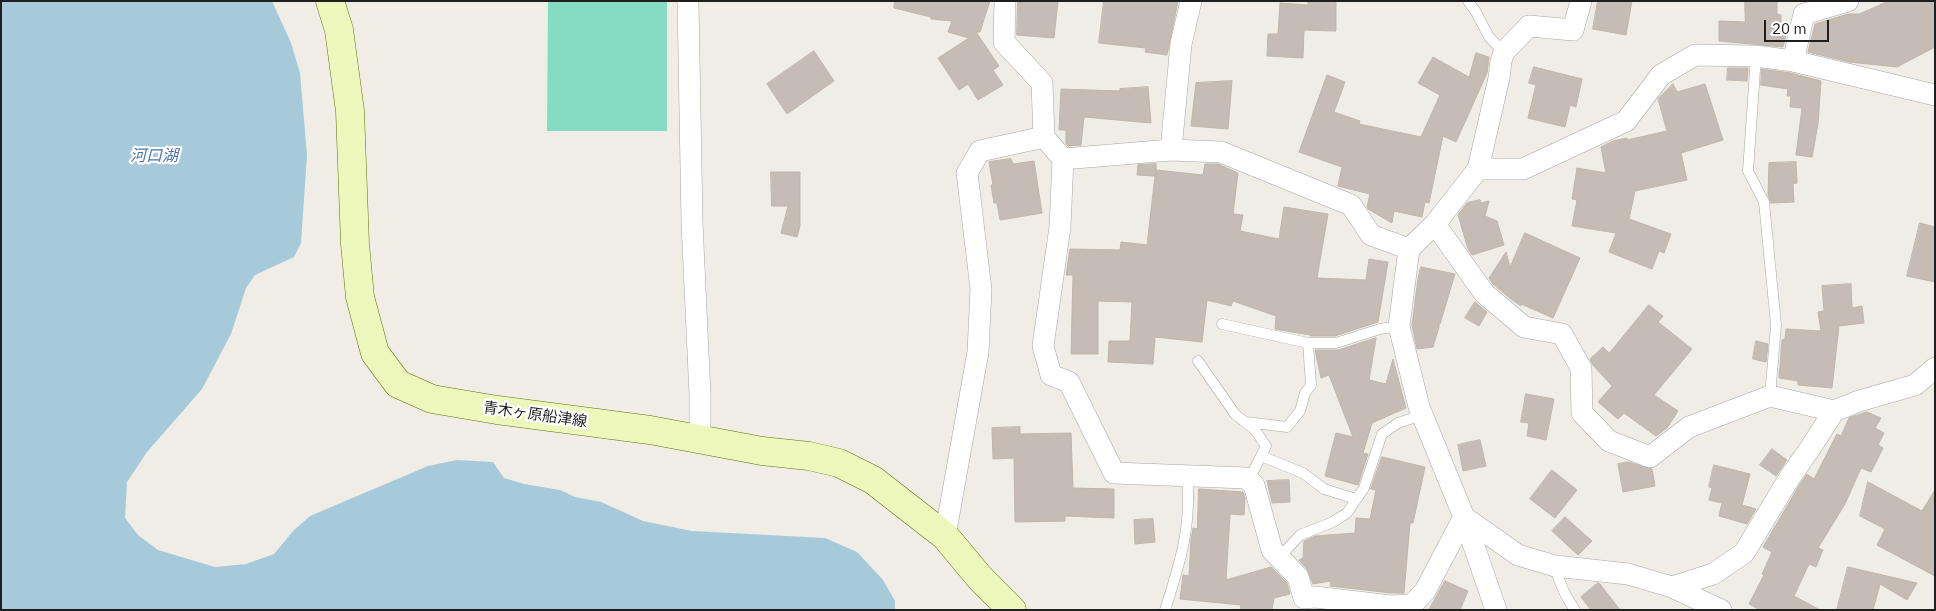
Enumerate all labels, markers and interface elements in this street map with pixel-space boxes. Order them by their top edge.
scale bar [1766,10,1831,42]
text: 20 m [1772,19,1807,38]
water label: 河口湖 [130,146,178,166]
street label: 青木ヶ原船津線 [482,399,588,431]

